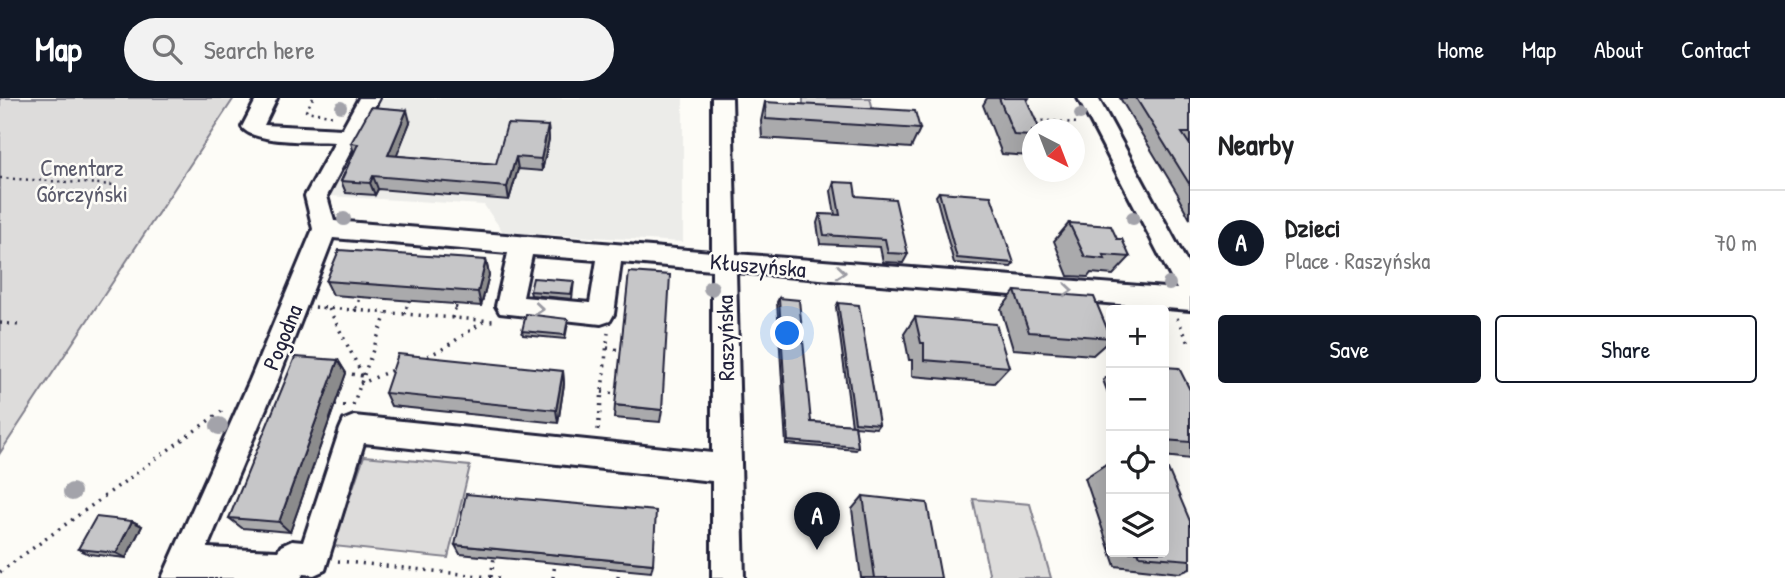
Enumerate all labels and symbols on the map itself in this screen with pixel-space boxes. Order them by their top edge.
north arrow [1022,119,1085,182]
park label: Cmentarz Górczyński [36,152,128,209]
street label: Kłuszyńska [709,245,807,285]
one-way arrow [836,264,847,279]
one-way arrow [1062,282,1073,297]
street label: Raszyńska [709,295,741,381]
street label: Pogodna [255,300,309,374]
one-way arrow [534,301,545,316]
your location [770,316,804,350]
pin: A [794,492,840,550]

